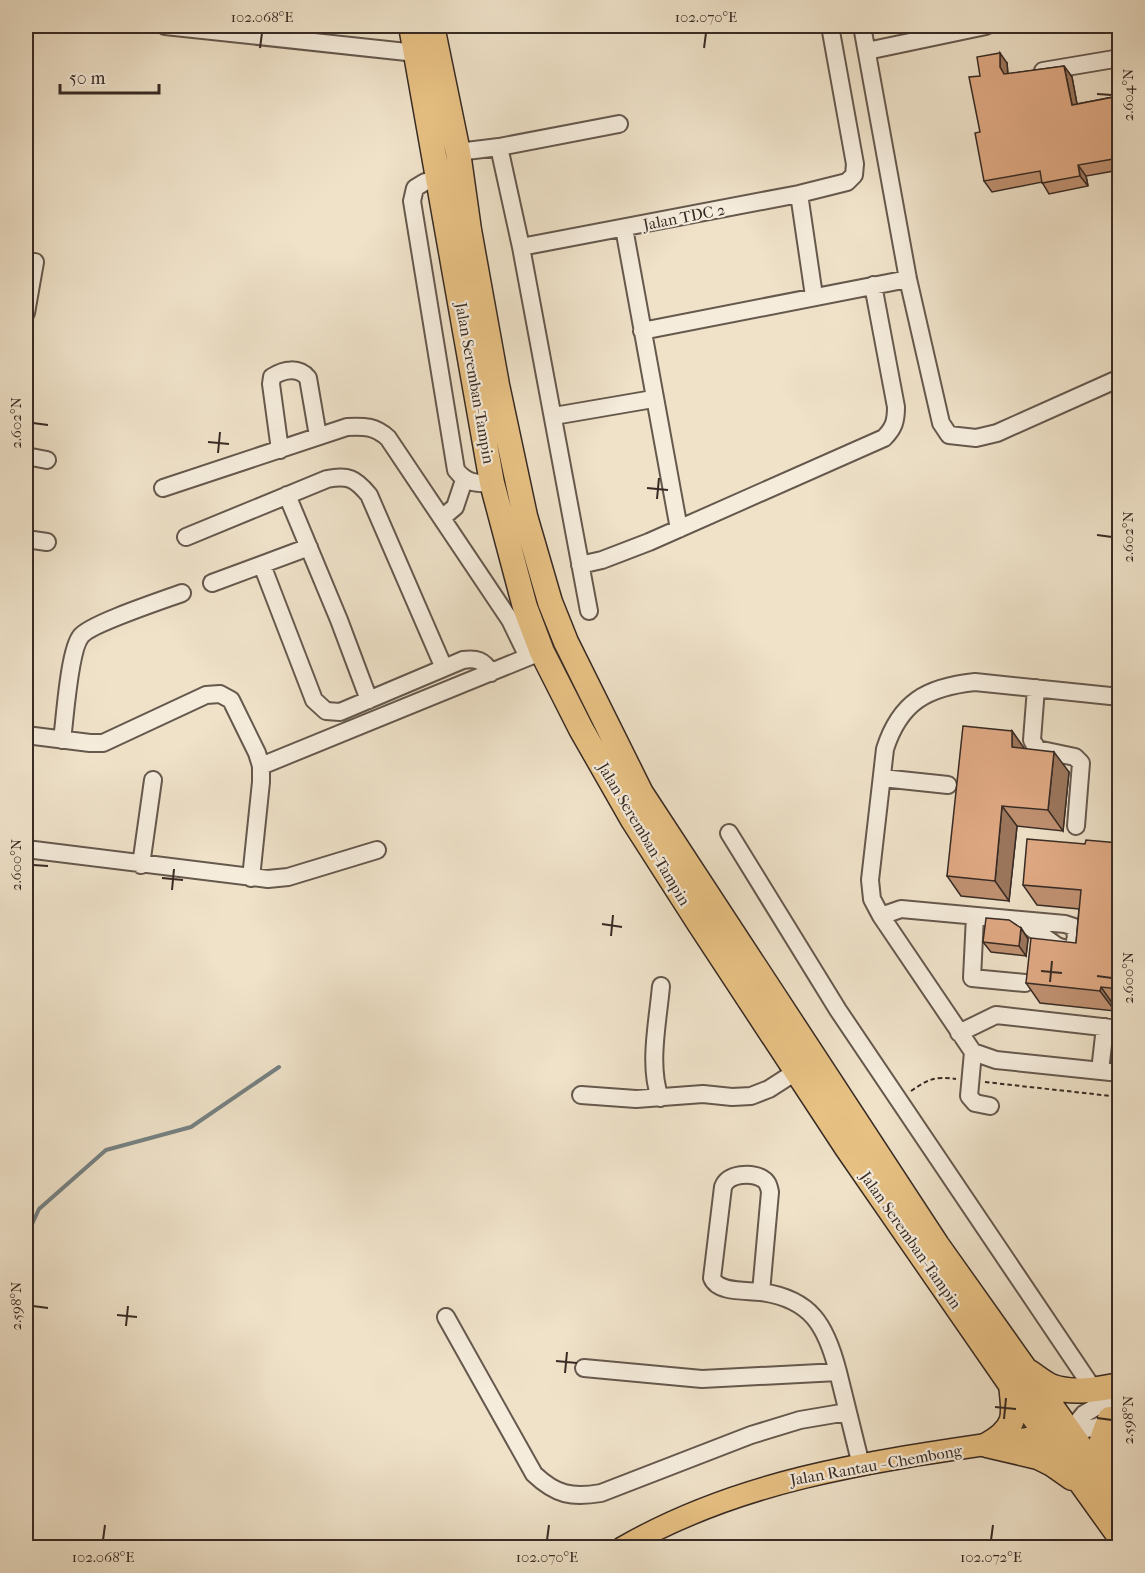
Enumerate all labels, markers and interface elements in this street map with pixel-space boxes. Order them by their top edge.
text: 102.068°E [231,8,293,26]
text: 102.070°E [675,8,737,26]
scale bar [60,57,159,95]
text: 50 m [69,68,106,89]
text: 2.604°N [1119,68,1137,121]
street label: Jalan TDC 2 [639,200,727,235]
street label: Jalan Seremban-Tampin [451,299,499,466]
text: 2.602°N [7,397,25,449]
text: 2.602°N [1119,511,1137,563]
street label: Jalan Seremban-Tampin [593,757,695,910]
text: 2.600°N [7,838,25,891]
text: 2.600°N [1119,951,1137,1004]
street label: Jalan Seremban-Tampin [855,1166,966,1313]
text: 2.598°N [7,1281,25,1330]
text: 2.598°N [1119,1395,1137,1444]
street label: Jalan Rantau - Chembong [787,1440,964,1490]
text: 102.068°E [72,1548,134,1566]
text: 102.070°E [516,1548,578,1566]
text: 102.072°E [960,1548,1022,1566]

